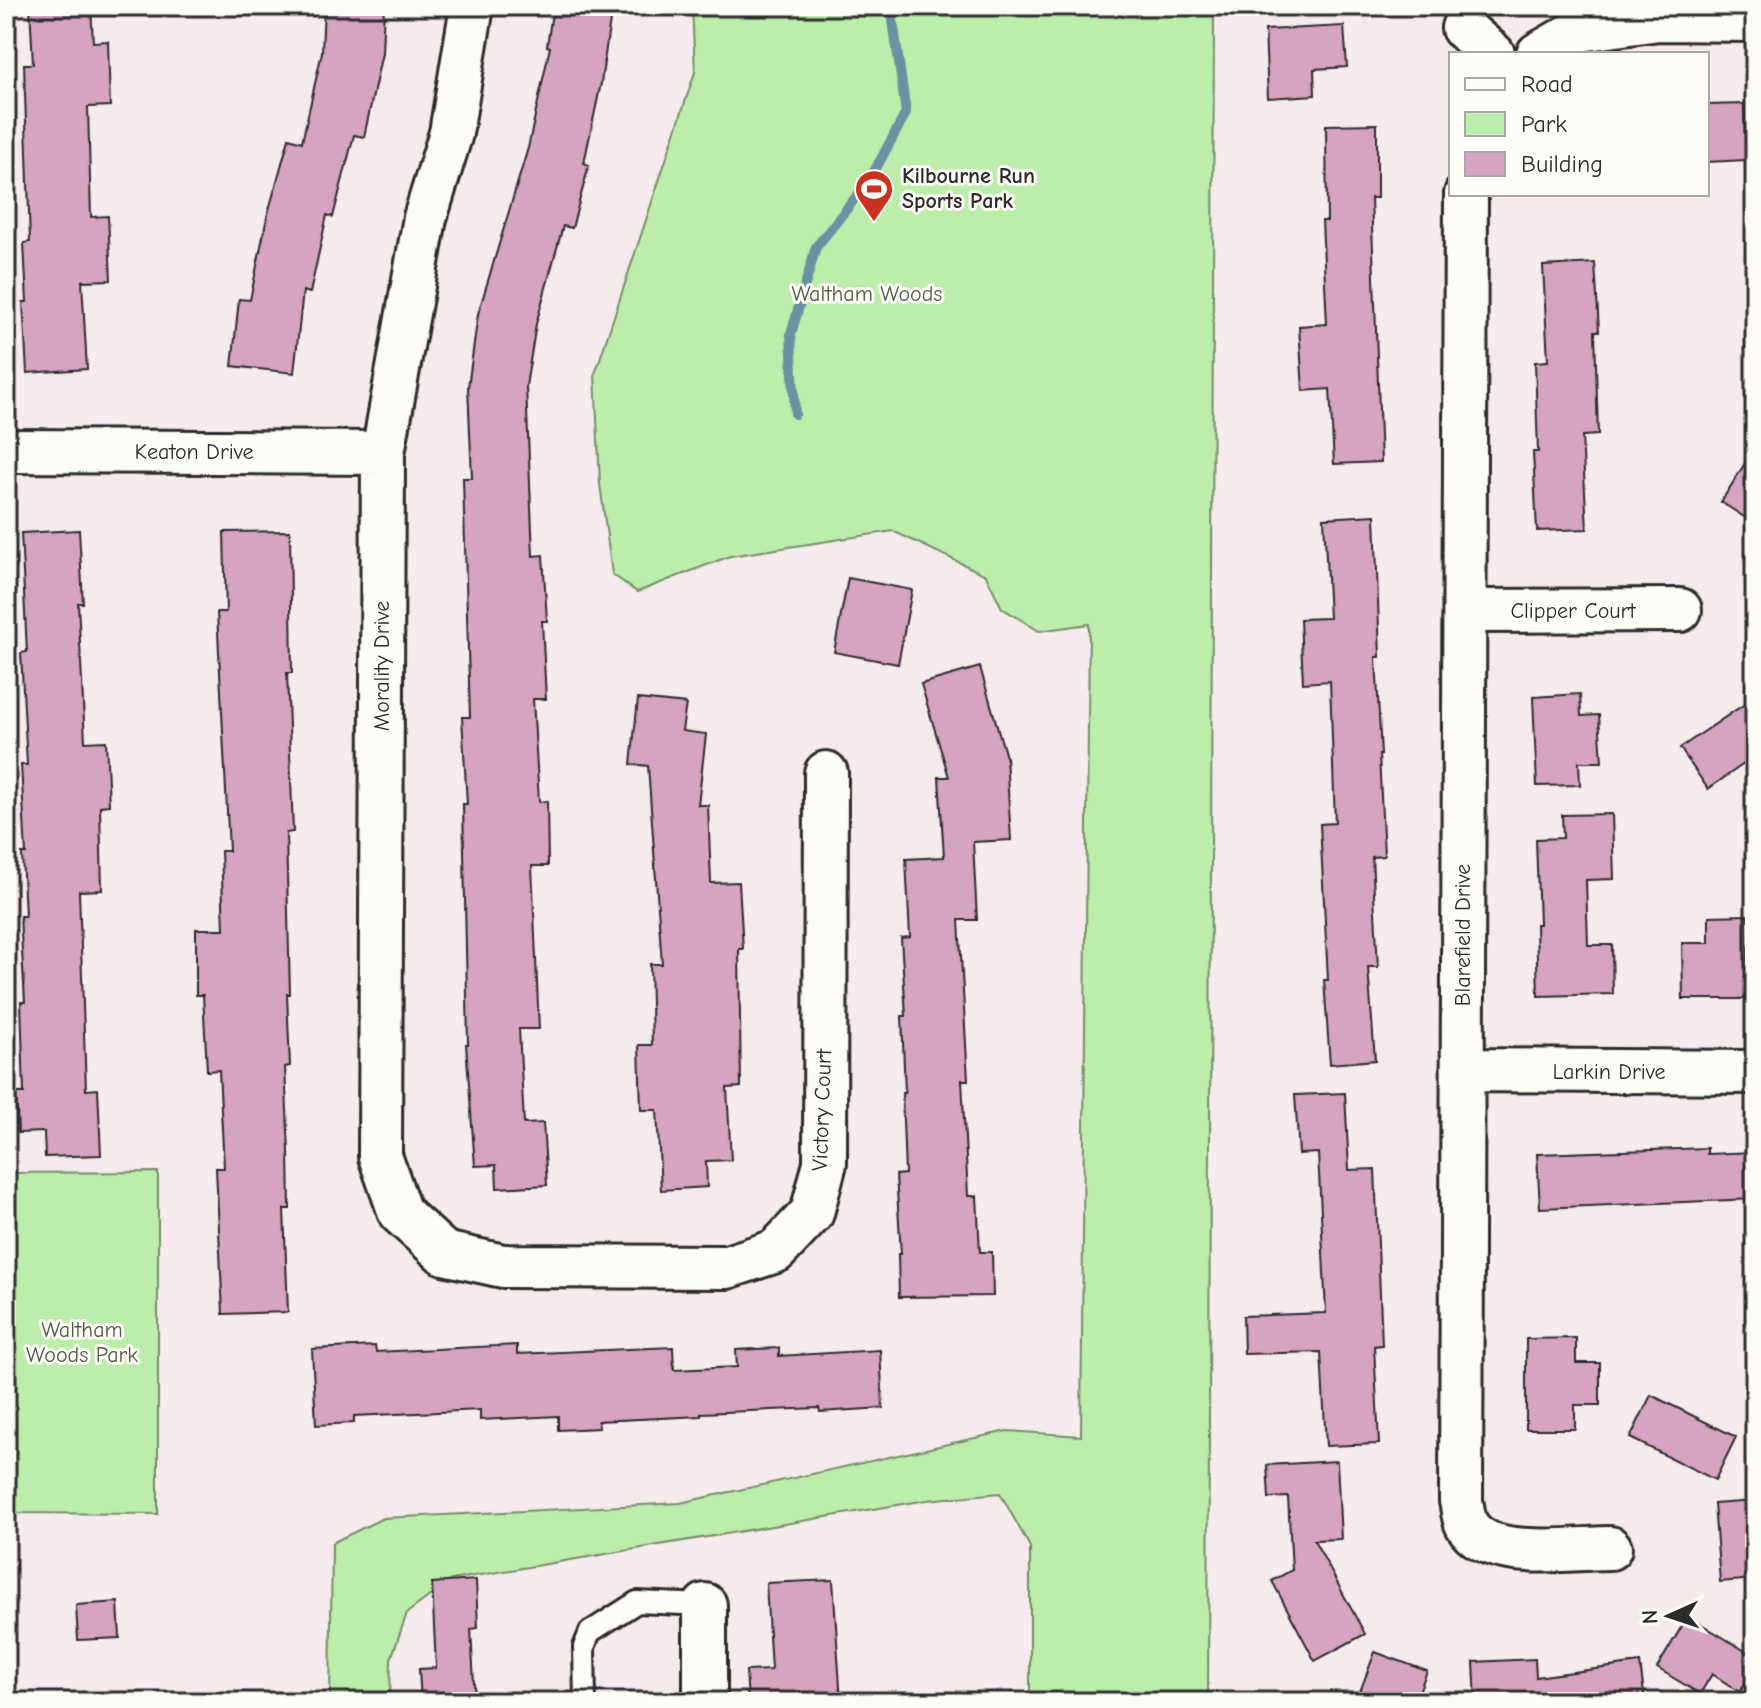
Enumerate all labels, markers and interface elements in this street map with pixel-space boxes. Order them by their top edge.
legend [1449,52,1709,196]
text: Road [1521,70,1573,98]
text: Park [1521,110,1567,138]
text: Building [1521,150,1603,178]
place label: Kilbourne Run Sports Park [902,163,1035,214]
sports icon: Kilbourne Run Sports Park [853,168,895,223]
park label: Waltham Woods [791,281,943,307]
street label: Keaton Drive [135,439,253,465]
street label: Clipper Court [1510,598,1636,624]
street label: Morality Drive [369,601,395,731]
street label: Blarefield Drive [1450,864,1476,1006]
street label: Victory Court [807,1048,837,1171]
street label: Larkin Drive [1552,1059,1666,1085]
park label: Waltham Woods Park [26,1317,138,1368]
north arrow [1629,1576,1709,1656]
text: N [1637,1609,1663,1625]

